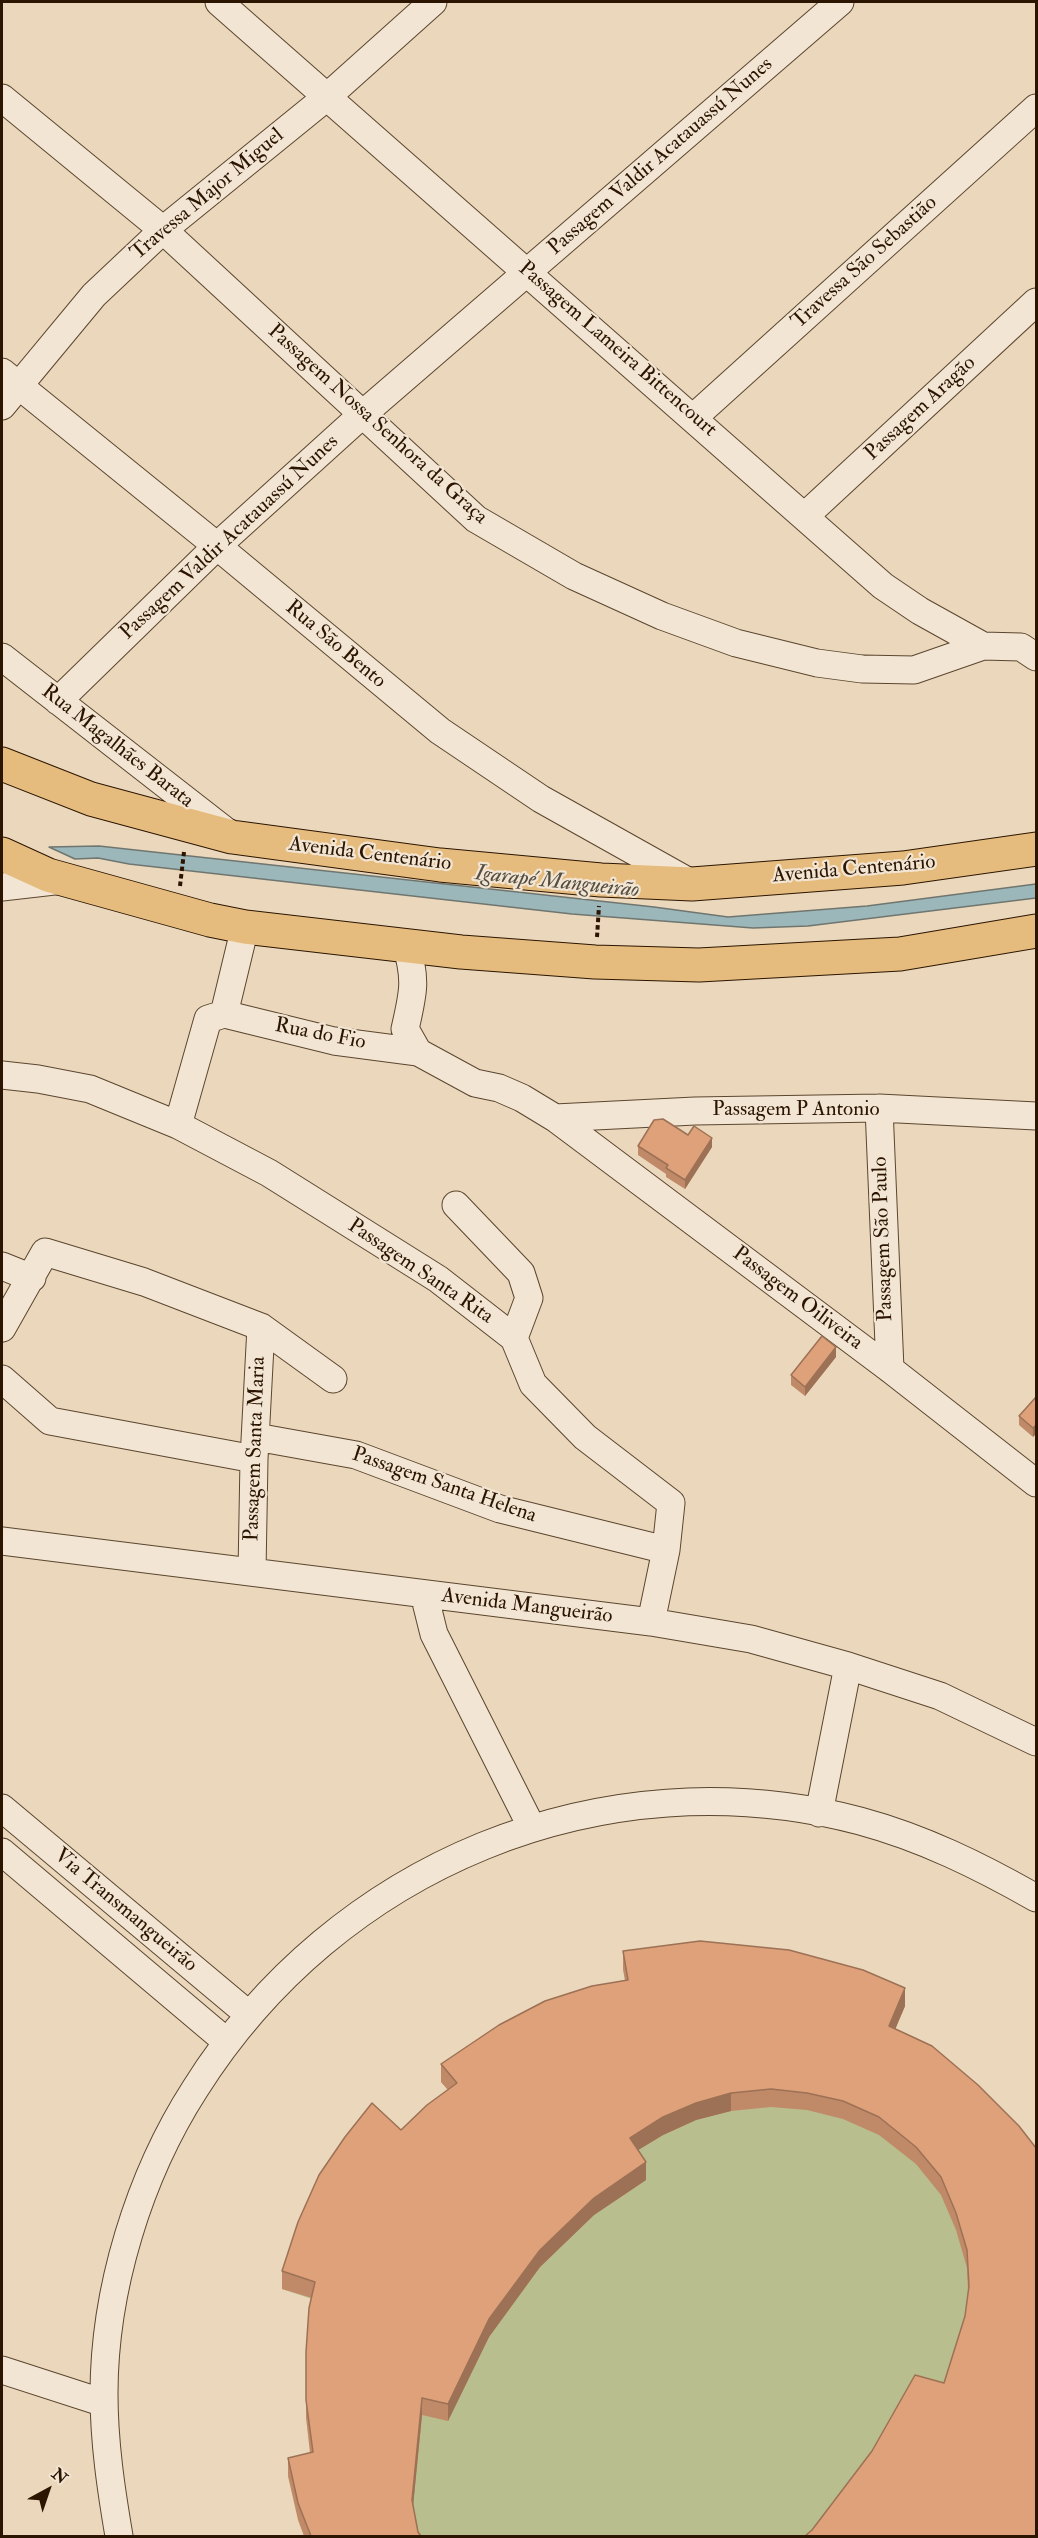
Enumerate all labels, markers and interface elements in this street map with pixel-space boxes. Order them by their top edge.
street label: Passagem Valdir Acatauassú Nunes [543,53,779,261]
street label: Travessa Major Miguel [126,124,290,266]
street label: Travessa São Sebastião [787,191,943,335]
street label: Passagem Lameira Bittencourt [513,257,721,443]
street label: Passagem Nossa Senhora da Graça [262,320,492,530]
street label: Passagem Aragão [860,351,982,467]
street label: Passagem Valdir Acatauassú Nunes [116,430,344,646]
street label: Rua São Bento [280,596,390,694]
street label: Rua Magalhães Barata [36,680,198,814]
street label: Avenida Centenário [287,833,453,877]
street label: Avenida Centenário [771,850,937,890]
water label: Igarapé Mangueirão [474,861,640,905]
street label: Rua do Fio [272,1014,368,1056]
street label: Passagem P Antonio [712,1097,880,1123]
street label: Passagem São Paulo [869,1156,899,1322]
street label: Passagem Santa Rita [342,1214,498,1330]
street label: Passagem Oiliveira [727,1242,867,1356]
street label: Passagem Santa Maria [240,1356,272,1542]
street label: Passagem Santa Helena [348,1443,540,1529]
street label: Avenida Mangueirão [440,1584,614,1630]
street label: Via Transmangueirão [48,1844,202,1978]
north arrow [18,2460,78,2520]
text: N [48,2464,71,2488]

